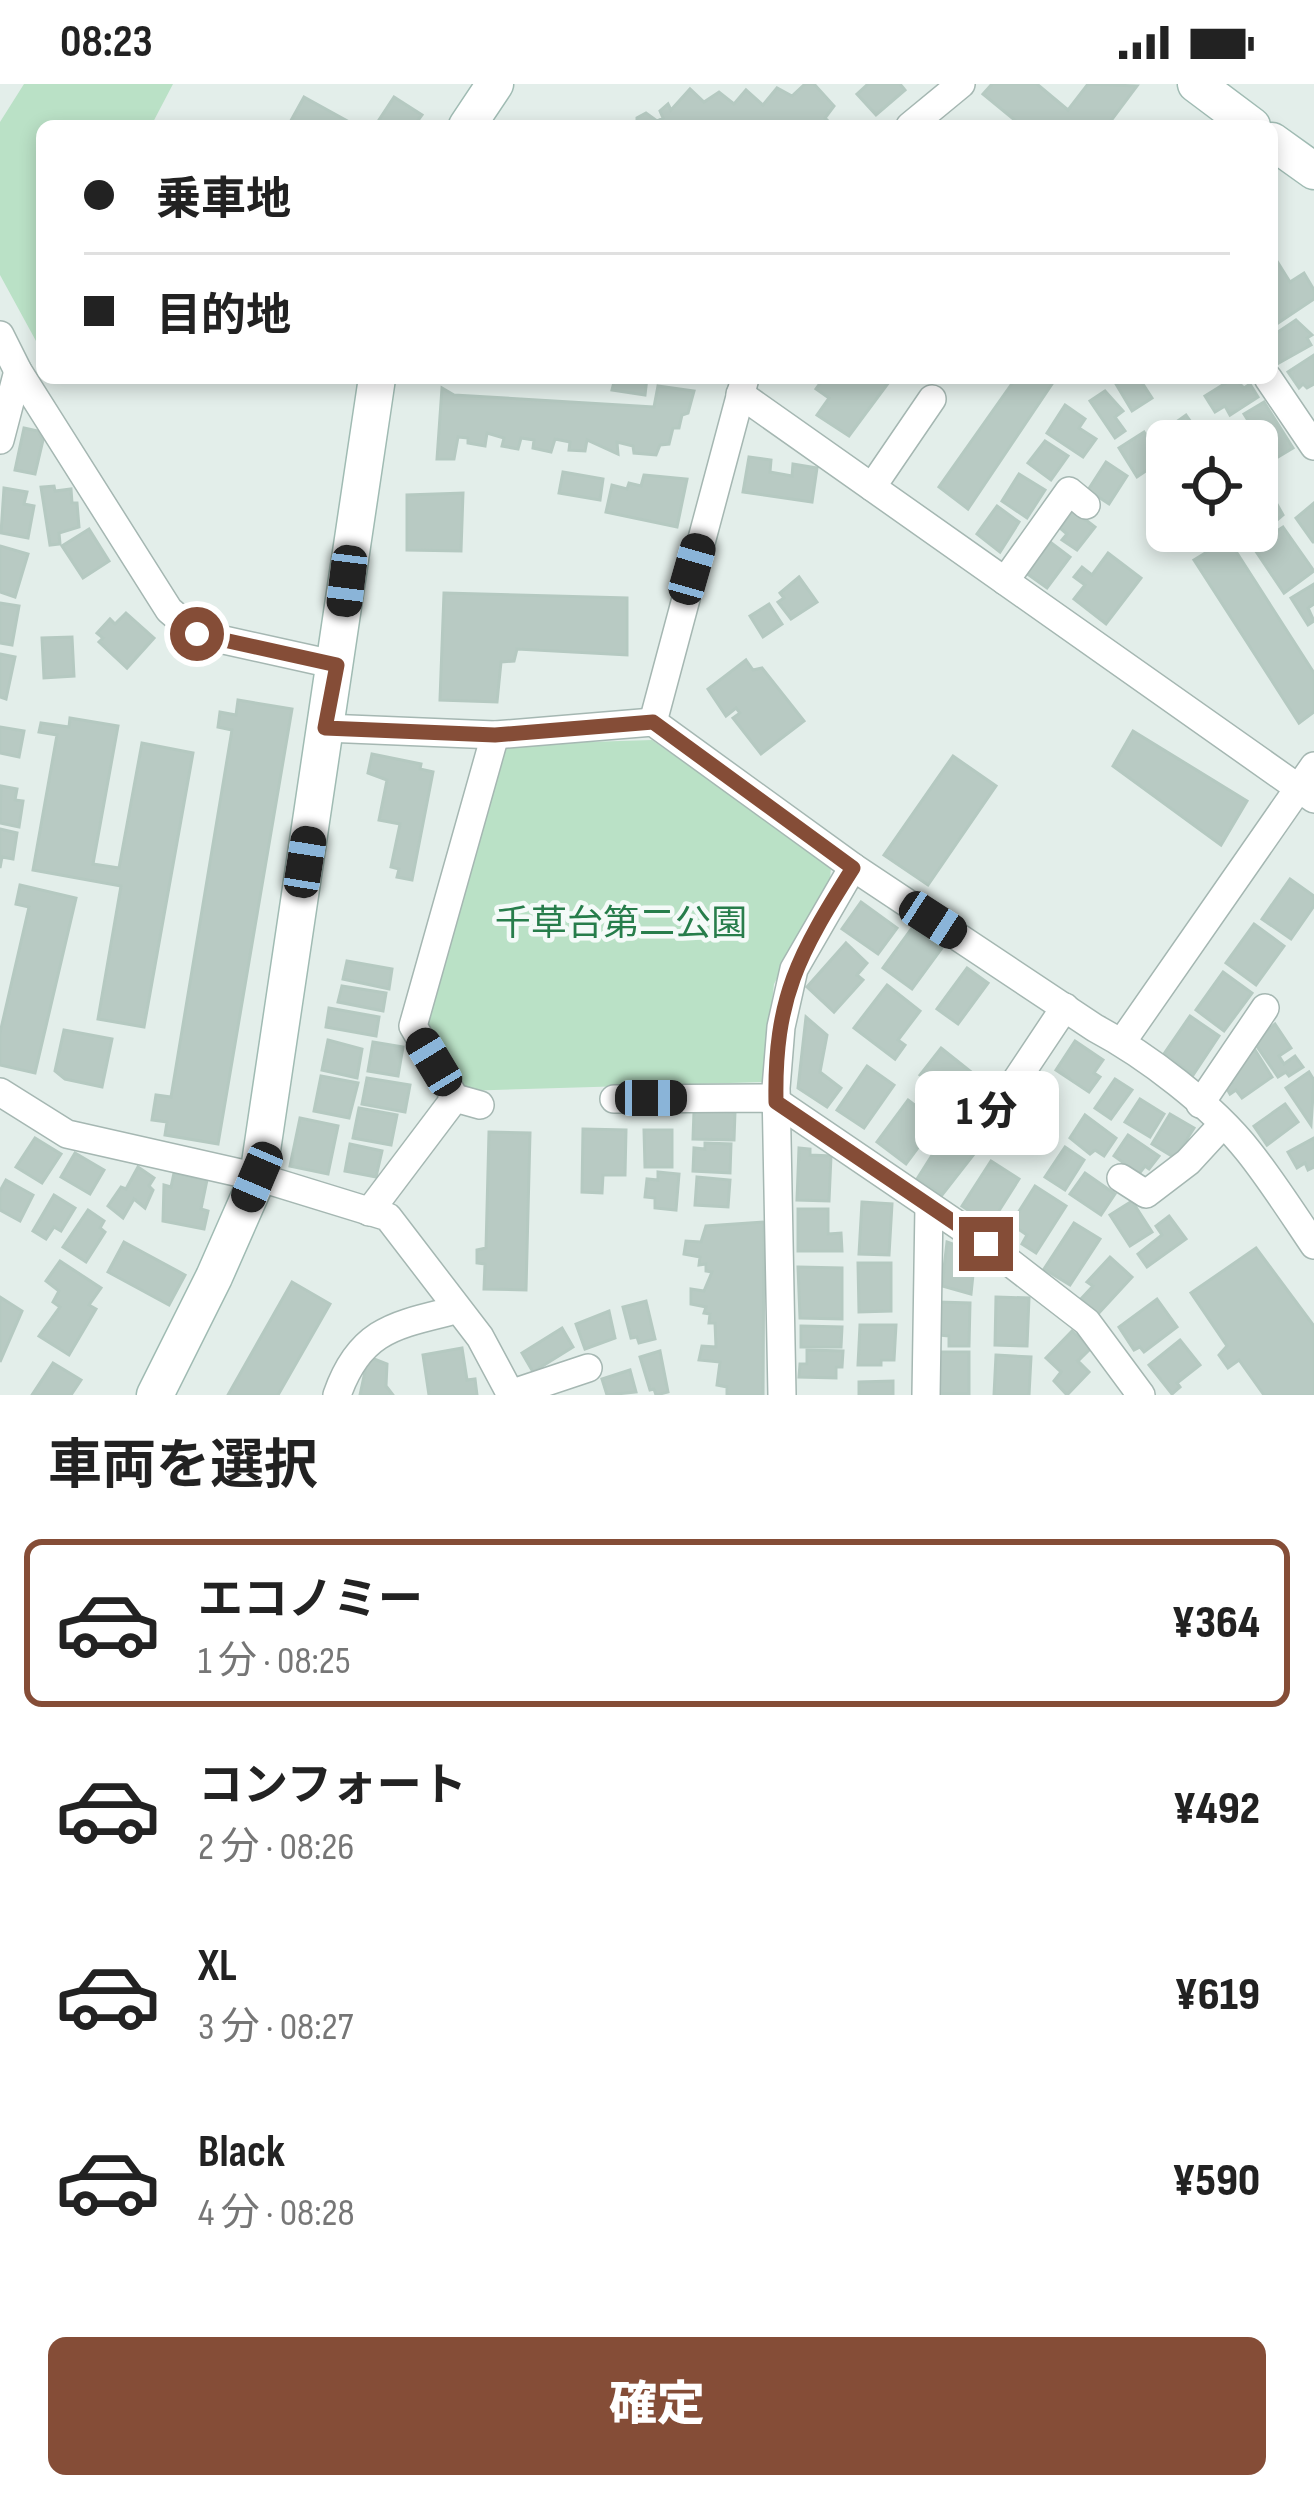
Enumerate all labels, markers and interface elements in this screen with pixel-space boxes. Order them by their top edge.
text: 08:23 [60,15,153,70]
text: 乗車地 [156,173,291,228]
text: 目的地 [156,289,291,344]
map controls [1146,420,1278,552]
button: locate [1146,420,1278,552]
car [665,529,719,609]
car [325,543,369,619]
route start [170,607,224,661]
car [282,824,328,900]
car [893,885,973,955]
park label: 千草台第二公園 [495,903,747,946]
car [400,1022,468,1102]
callout: 1 分 [914,1070,1058,1154]
car [615,1080,687,1116]
text: 1 分 [957,1089,1018,1136]
car [226,1137,288,1217]
route end [959,1217,1013,1271]
text: 車両を選択 [48,1434,318,1499]
icon: car [54,1569,162,1677]
text: エコノミー [198,1573,423,1628]
text: ¥364 [1172,1596,1260,1651]
text: 1 分 · 08:25 [198,1638,351,1685]
icon: car [54,1755,162,1863]
text: コンフォート [198,1759,467,1814]
text: ¥492 [1173,1782,1260,1837]
text: 2 分 · 08:26 [198,1824,354,1871]
text: XL [198,1939,237,1994]
icon: car [54,1941,162,2049]
text: ¥619 [1174,1968,1260,2023]
text: 3 分 · 08:27 [198,2004,353,2051]
text: Black [198,2125,285,2180]
icon: car [54,2127,162,2235]
text: ¥590 [1172,2154,1260,2209]
text: 4 分 · 08:28 [198,2190,355,2237]
button: 確定 [48,2337,1266,2475]

